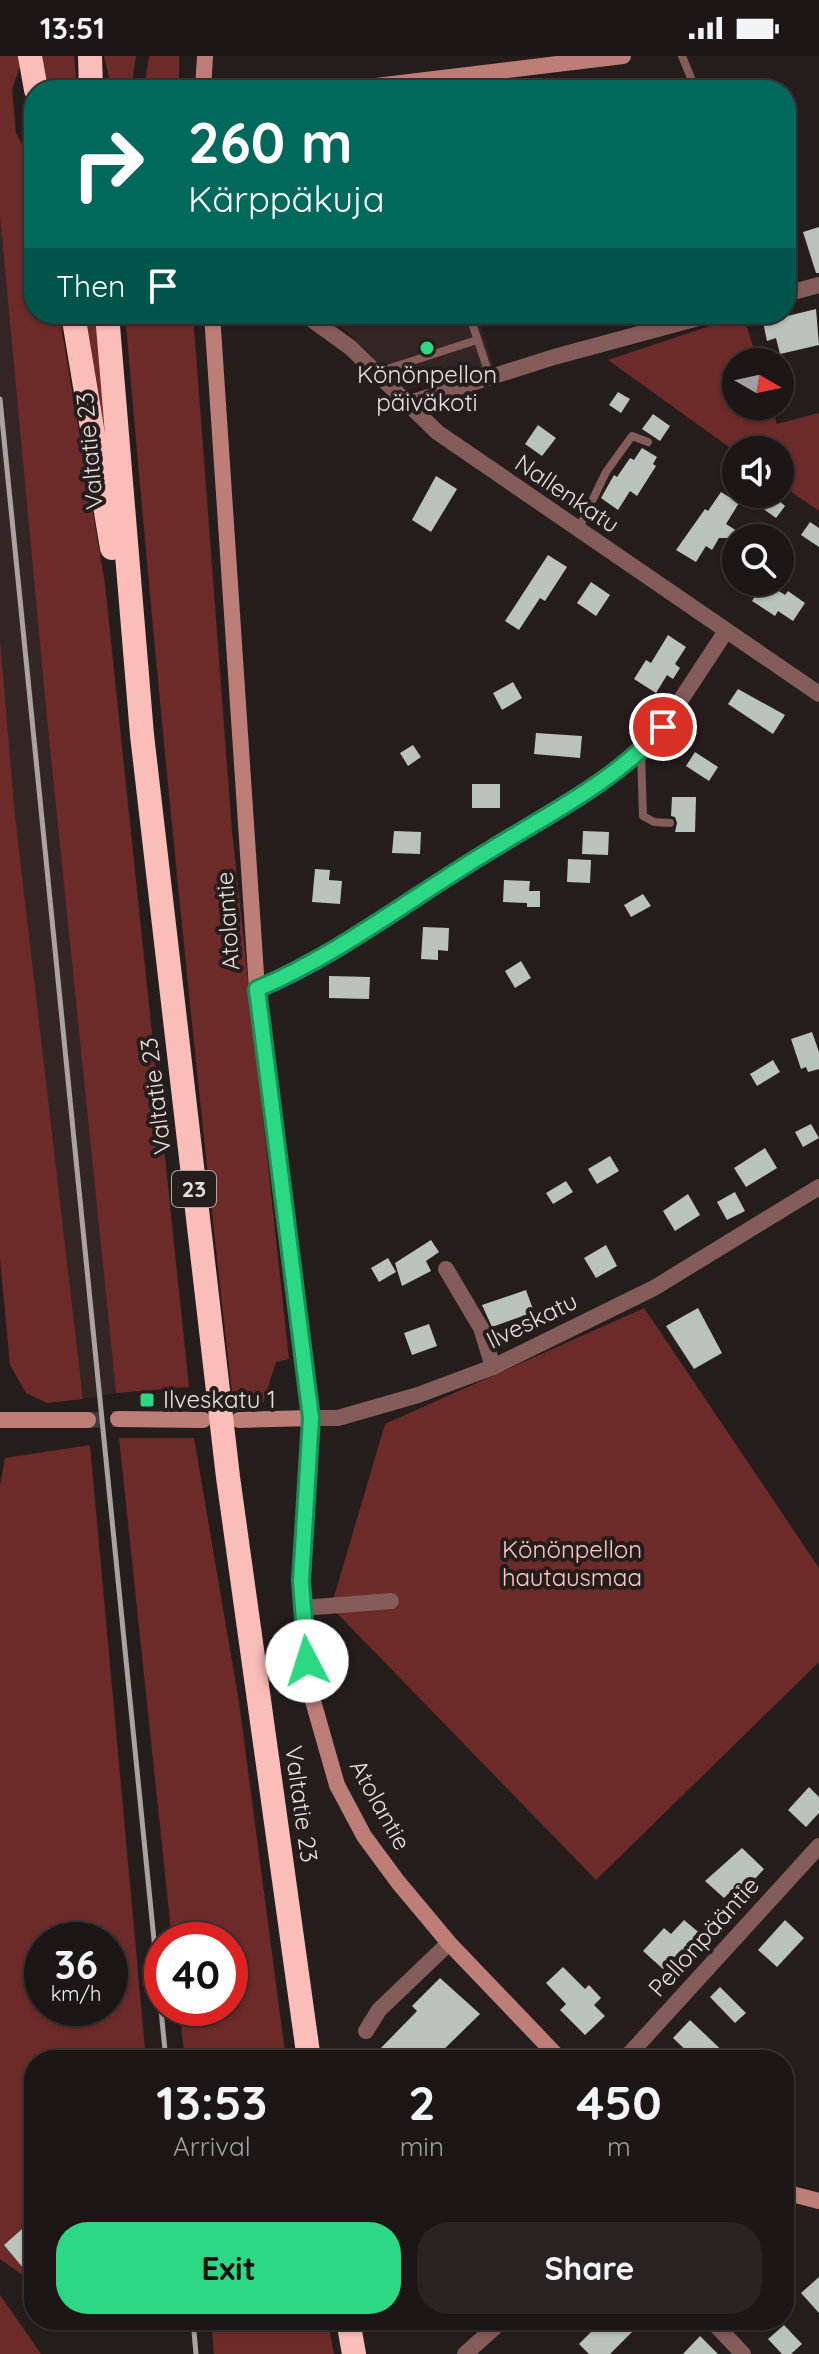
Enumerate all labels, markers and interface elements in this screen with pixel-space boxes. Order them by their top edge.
text: 13:51 [40,9,105,47]
text: 260 m [188,107,353,177]
icon: right [56,112,160,216]
text: Kärppäkuja [188,176,385,221]
icon: arrive [141,264,185,308]
text: Then [56,267,125,305]
marker: Könönpellon päiväkoti [418,339,436,357]
north arrow [722,348,794,420]
map controls [722,348,794,596]
place label: Könönpellon päiväkoti [357,359,497,417]
street label: Valtatie 23 [69,391,109,511]
button: sound [722,436,794,508]
street label: Nallenkatu [510,447,625,539]
button: search [722,524,794,596]
pin [629,693,697,761]
icon: arrive [641,705,685,749]
street label: Atolantie [209,871,245,971]
street label: Valtatie 23 [133,1036,177,1156]
road number: 23 [172,1171,216,1207]
street label: Ilveskatu [481,1285,582,1355]
place label: Ilveskatu 1 [163,1384,276,1414]
marker: Ilveskatu 1 [138,1391,156,1409]
park label: Könönpellon hautausmaa [502,1534,642,1592]
position arrow [265,1619,349,1703]
street label: Valtatie 23 [279,1744,325,1864]
street label: Atolantie [344,1754,418,1855]
street label: Pellonpääntie [641,1870,765,2003]
speed limit sign: 40 [144,1922,248,2026]
text: 36 [54,1939,98,1989]
text: km/h [51,1981,101,2006]
text: 13:53 [156,2072,267,2132]
text: 2 [408,2072,435,2132]
text: 450 [576,2072,662,2132]
text: Arrival [173,2130,251,2163]
text: min [400,2130,444,2163]
text: m [607,2130,631,2163]
button: Exit [56,2222,401,2314]
button: Share [417,2222,762,2314]

